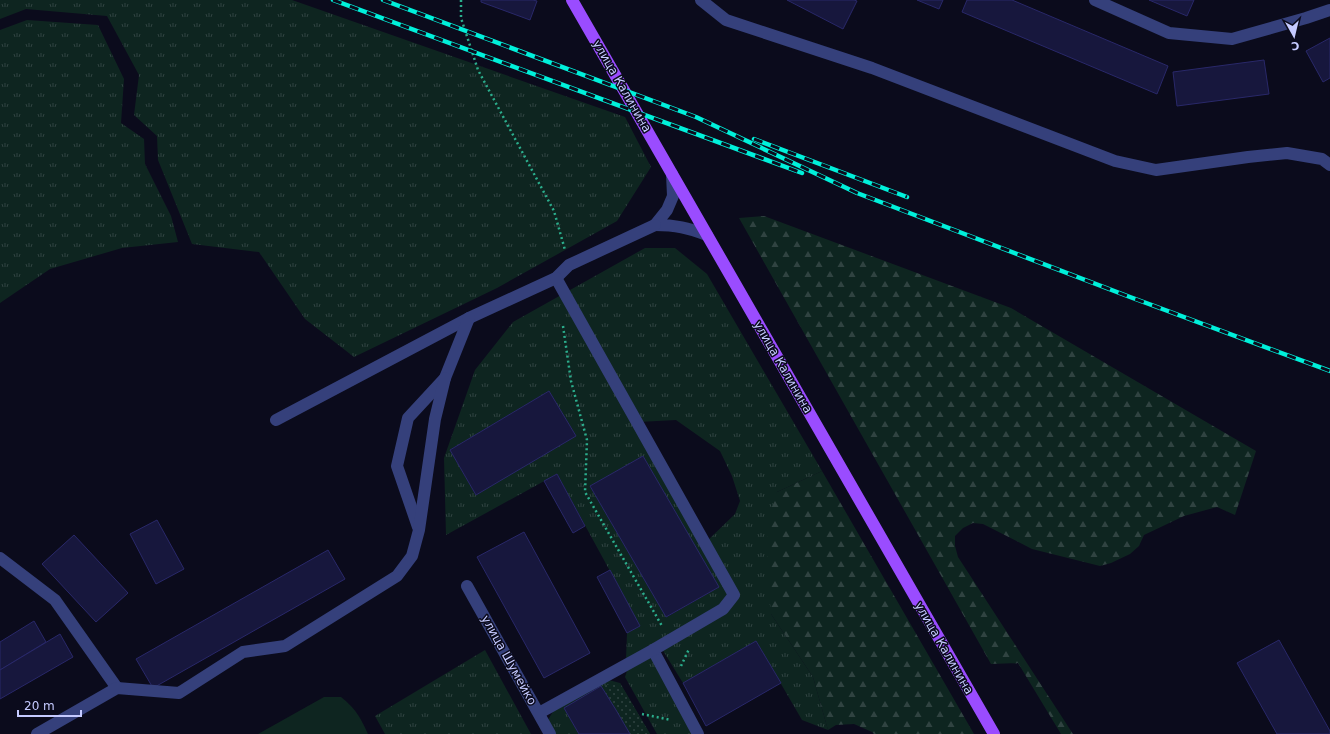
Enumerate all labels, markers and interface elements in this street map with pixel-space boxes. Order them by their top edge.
north arrow [1274,16,1314,56]
street label: улица Калинина [590,37,654,135]
text: С [1290,38,1300,52]
street label: улица Калинина [751,318,815,416]
street label: улица Калинина [912,599,976,697]
street label: улица Шумейко [478,613,540,707]
scale bar [18,692,81,718]
text: 20 m [24,699,55,713]

